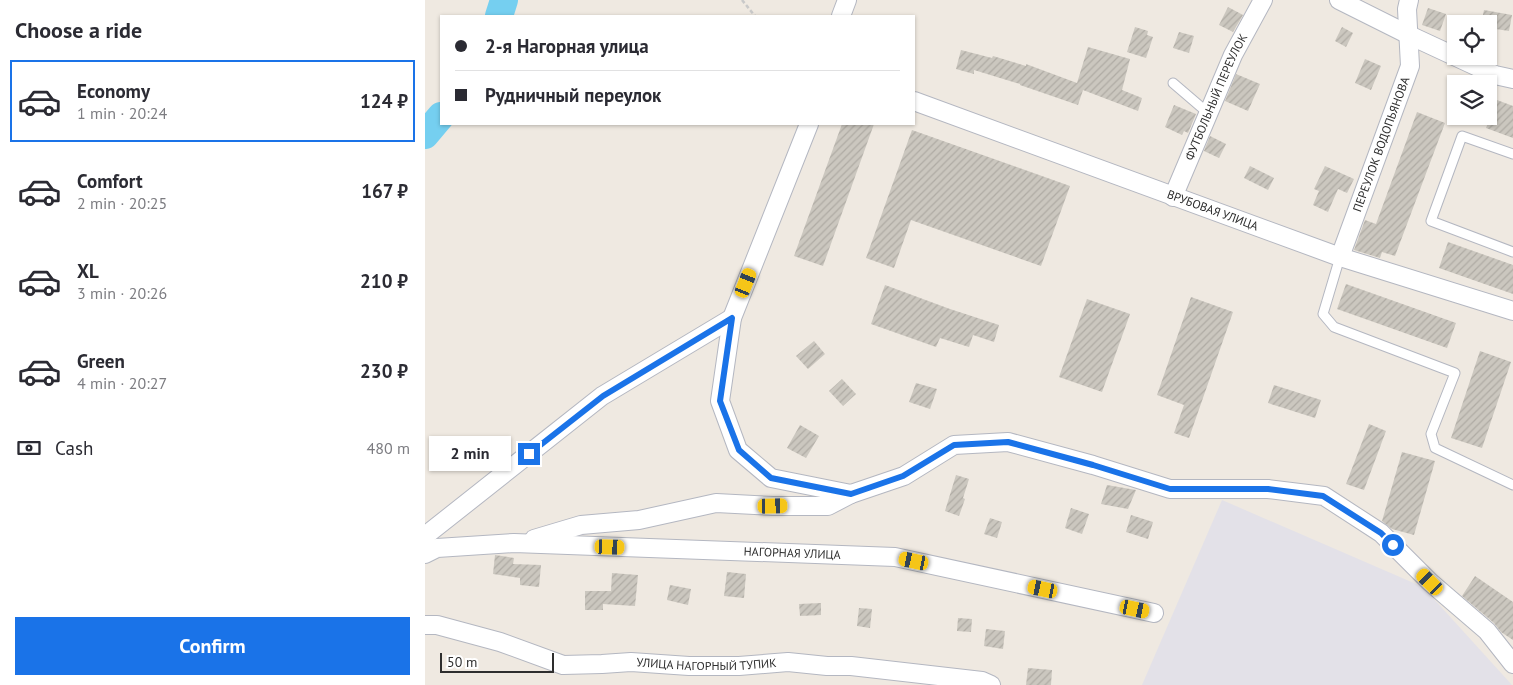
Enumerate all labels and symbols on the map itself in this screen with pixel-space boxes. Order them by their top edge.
street label: ФУТБОЛЬНЫЙ ПЕРЕУЛОК [1181,31,1250,162]
street label: ПЕРЕУЛОК ВОДОПЬЯНОВА [1349,75,1412,214]
street label: ВРУБОВАЯ УЛИЦА [1165,186,1260,233]
car [733,266,758,300]
callout: 2 min [429,436,511,472]
route end [518,443,540,465]
car [757,498,788,514]
route start [1382,534,1404,556]
car [594,539,625,555]
street label: НАГОРНАЯ УЛИЦА [743,543,841,562]
car [897,551,930,571]
car [1414,566,1445,598]
car [1026,579,1059,599]
car [1118,599,1151,619]
scale bar [440,650,554,673]
street label: УЛИЦА НАГОРНЫЙ ТУПИК [636,654,777,673]

